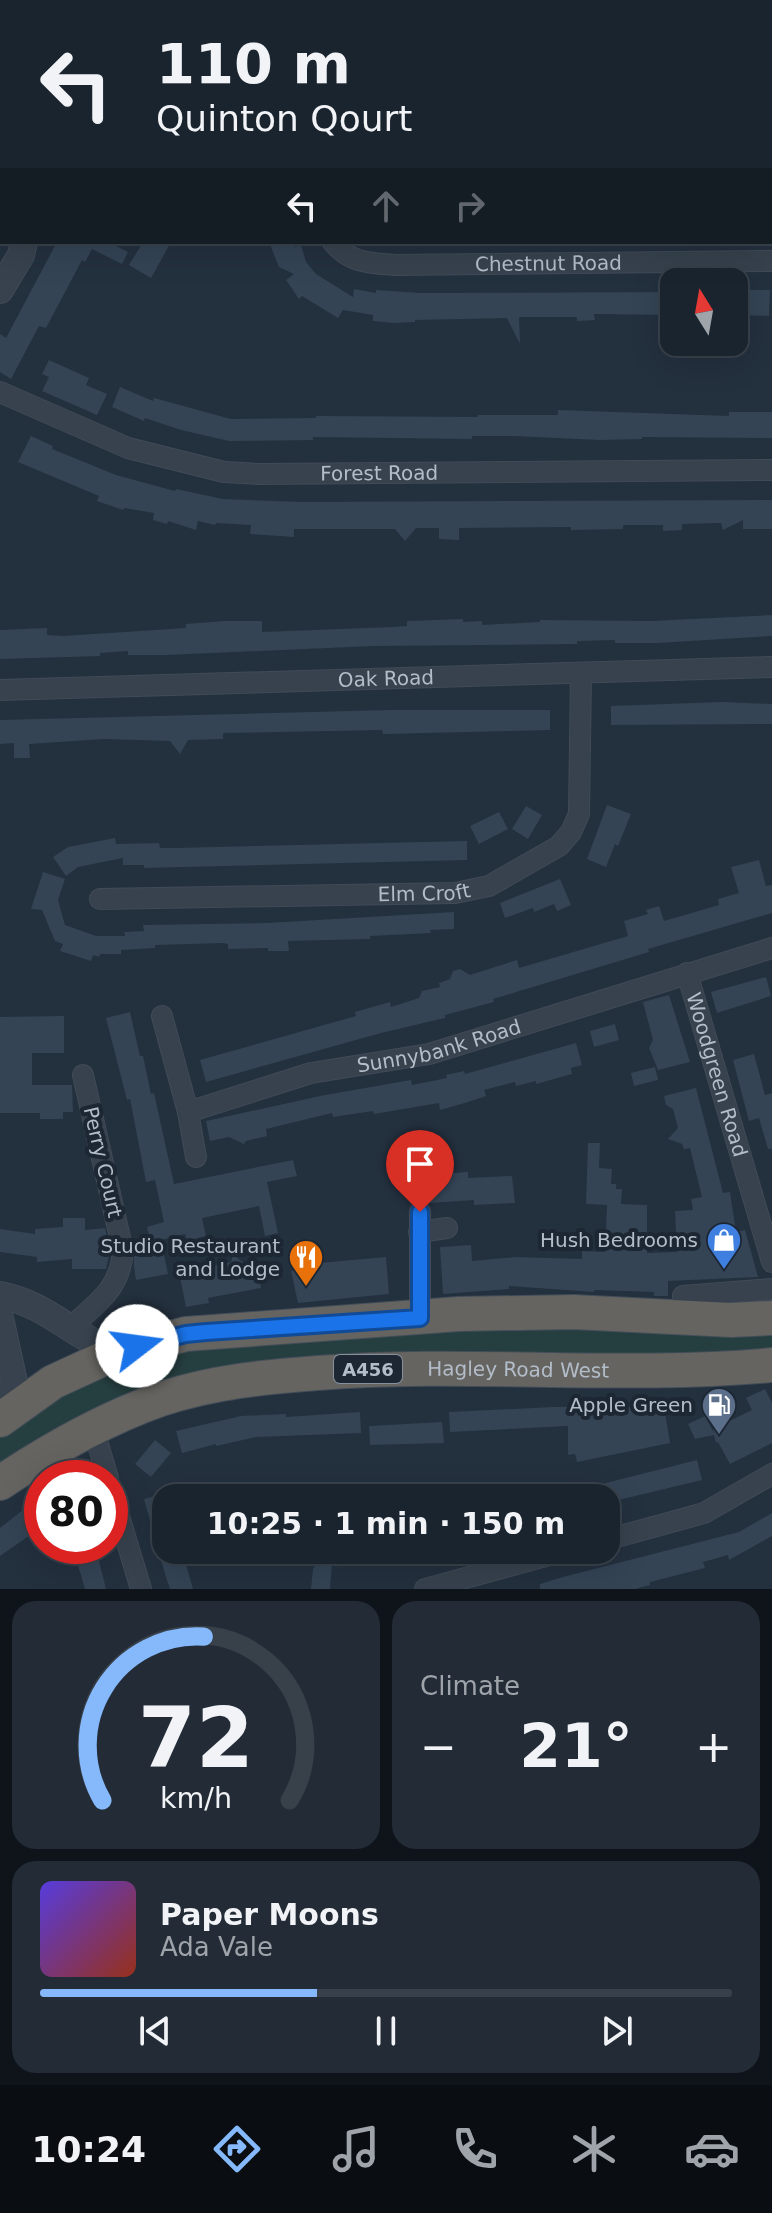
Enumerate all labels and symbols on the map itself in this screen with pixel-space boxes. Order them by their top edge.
street label: Chestnut Road [475,251,622,276]
north arrow [660,268,748,356]
street label: Forest Road [320,461,438,486]
street label: Oak Road [337,665,434,692]
street label: Elm Croft [377,878,473,906]
street label: Woodgreen Road [681,990,752,1160]
street label: Sunnybank Road [355,1014,524,1077]
street label: Perry Court [79,1104,127,1220]
pin [386,1130,454,1212]
shop icon: Hush Bedrooms [705,1221,743,1271]
place label: Hush Bedrooms [540,1228,698,1252]
place label: Studio Restaurant and Lodge [100,1234,280,1281]
restaurant icon: Studio Restaurant and Lodge [287,1238,325,1288]
position arrow [95,1304,179,1388]
road number: A456 [334,1355,402,1383]
street label: Hagley Road West [427,1357,609,1383]
fuel station icon: Apple Green [700,1386,738,1436]
place label: Apple Green [569,1393,693,1417]
speed limit sign: 80 [24,1460,128,1564]

